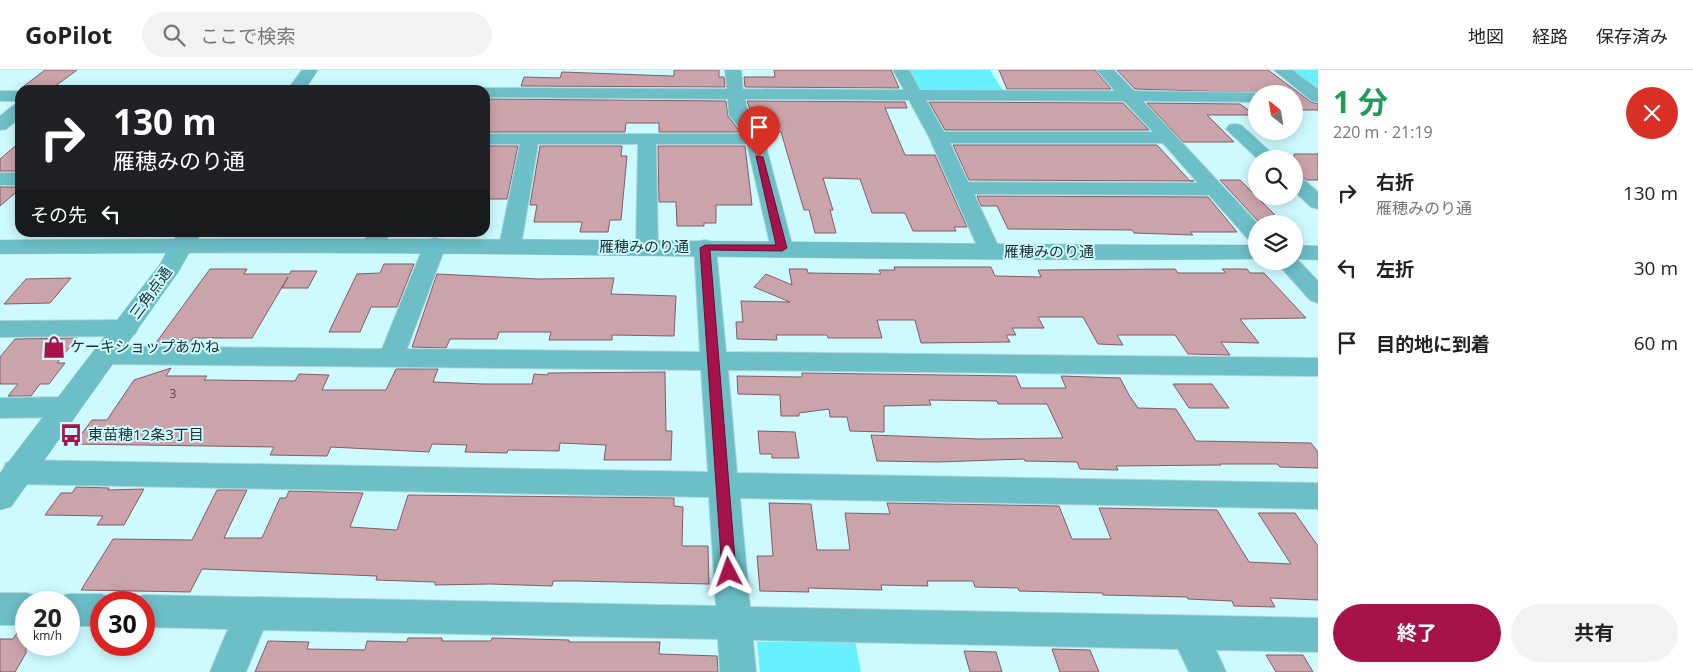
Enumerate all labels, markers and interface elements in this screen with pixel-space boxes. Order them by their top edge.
search box [142,12,492,57]
text: GoPilot [25,18,112,51]
icon: search [160,21,188,49]
text: ここで検索 [200,23,295,49]
text: 地図 [1468,24,1504,48]
text: 経路 [1532,24,1568,48]
text: 保存済み [1596,24,1668,48]
text: 1 分 [1333,81,1388,122]
north arrow [1248,85,1302,140]
map controls [1248,85,1303,270]
button: close [1626,87,1678,139]
text: 130 m [113,98,217,145]
icon: right [30,105,95,170]
pin [738,106,780,157]
icon: arrive [745,113,773,141]
text: 220 m · 21:19 [1333,121,1433,143]
text: 雁穂みのり通 [113,145,245,175]
button: search [1248,150,1303,205]
text: 右折 [1376,169,1414,195]
icon: right [1333,179,1361,207]
text: 130 m [1623,180,1678,206]
text: 雁穂みのり通 [1376,197,1472,219]
icon: left [97,200,125,228]
text: その先 [30,202,87,228]
button: layers [1248,215,1303,270]
street label: 雁穂みのり通 [599,236,689,256]
street label: 雁穂みのり通 [1004,241,1094,261]
icon: left [1333,254,1361,282]
text: 30 m [1634,255,1678,281]
text: 左折 [1376,256,1414,282]
street label: 三角点通 [124,262,176,323]
icon: arrive [1333,329,1361,357]
text: 60 m [1634,330,1678,356]
text: 目的地に到着 [1376,331,1490,357]
shop icon: ケーキショップあかね [41,334,67,360]
place label: ケーキショップあかね [70,336,220,356]
house number: 3 [170,385,177,402]
bus stop icon: 東苗穂12条3丁目 [58,422,84,448]
place label: 東苗穂12条3丁目 [88,424,204,444]
position arrow [702,545,754,597]
speed limit sign: 30 [90,591,155,656]
text: 20 [33,600,62,634]
button: 終了 [1333,604,1501,662]
button: 共有 [1511,604,1678,662]
text: km/h [33,627,62,644]

